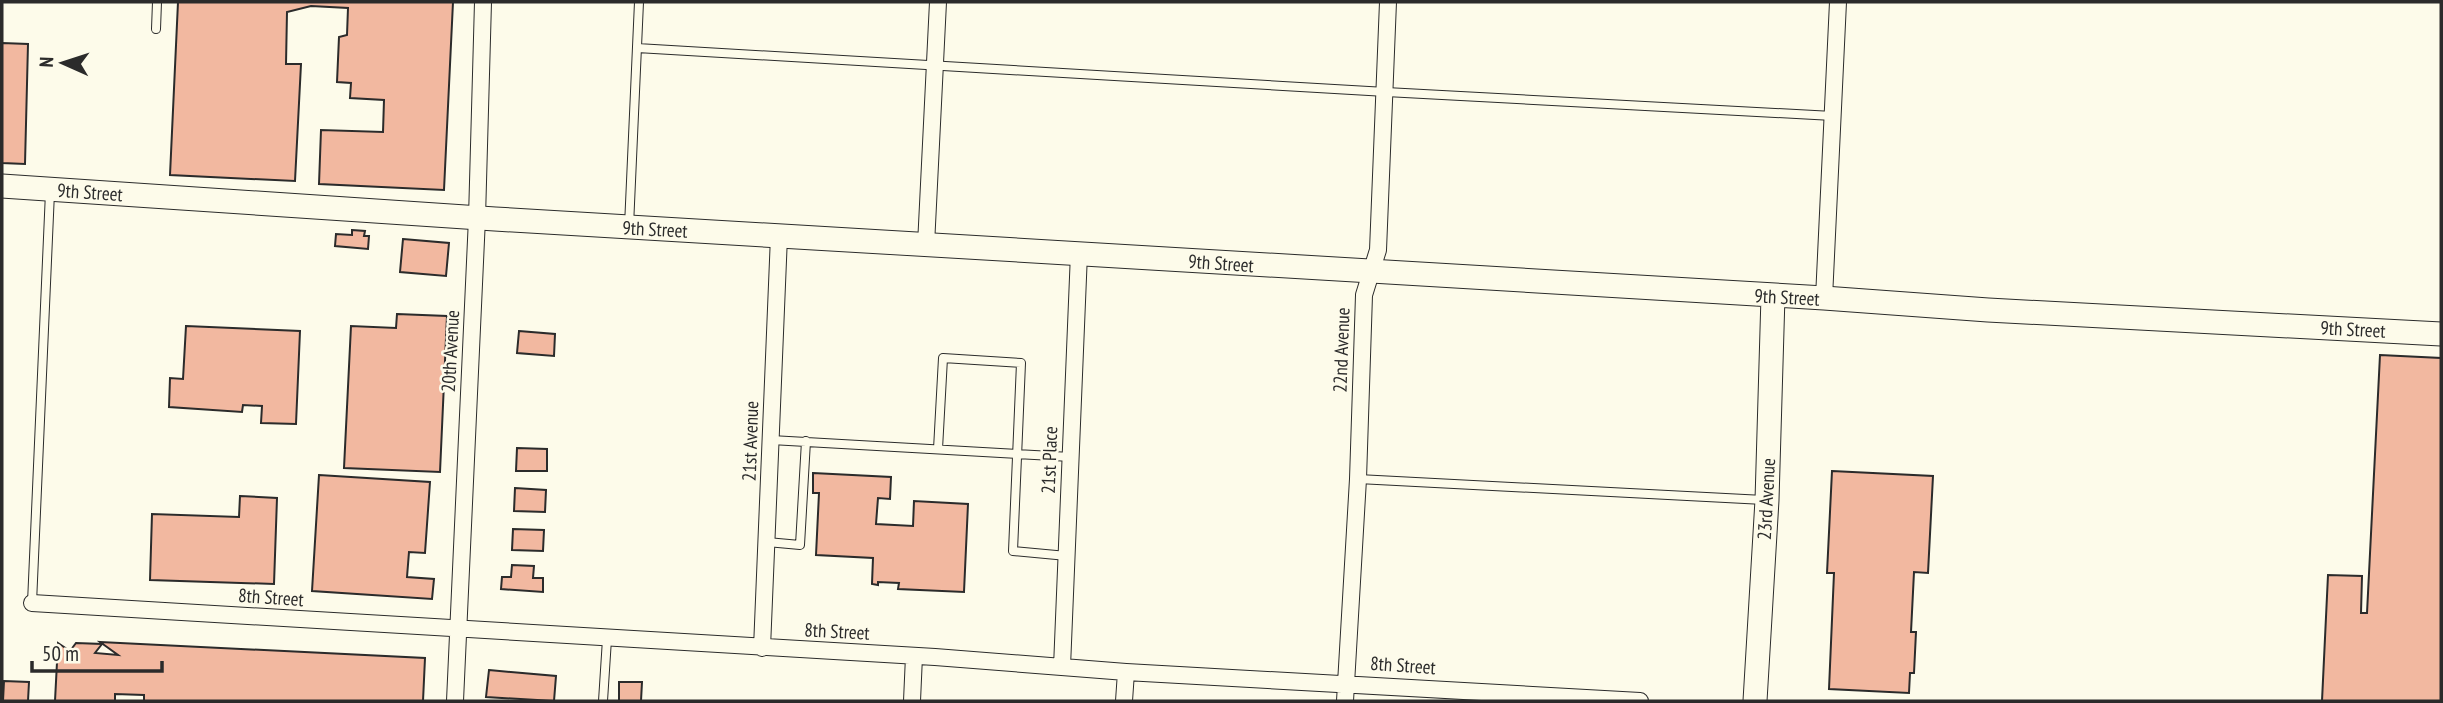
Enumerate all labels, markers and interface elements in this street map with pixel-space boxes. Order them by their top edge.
north arrow [28,28,98,98]
text: N [34,56,58,68]
street label: 9th Street [56,178,124,206]
street label: 9th Street [622,215,689,243]
street label: 9th Street [1187,249,1255,277]
street label: 9th Street [1754,283,1821,311]
street label: 22nd Avenue [1328,307,1354,393]
street label: 20th Avenue [436,309,464,393]
street label: 9th Street [2320,315,2387,343]
street label: 21st Avenue [737,400,763,482]
street label: 21st Place [1036,426,1062,494]
street label: 23rd Avenue [1752,457,1780,541]
street label: 8th Street [237,583,305,611]
street label: 8th Street [804,617,871,645]
scale bar [32,630,161,674]
text: 50 m [42,640,79,667]
street label: 8th Street [1369,651,1437,679]

